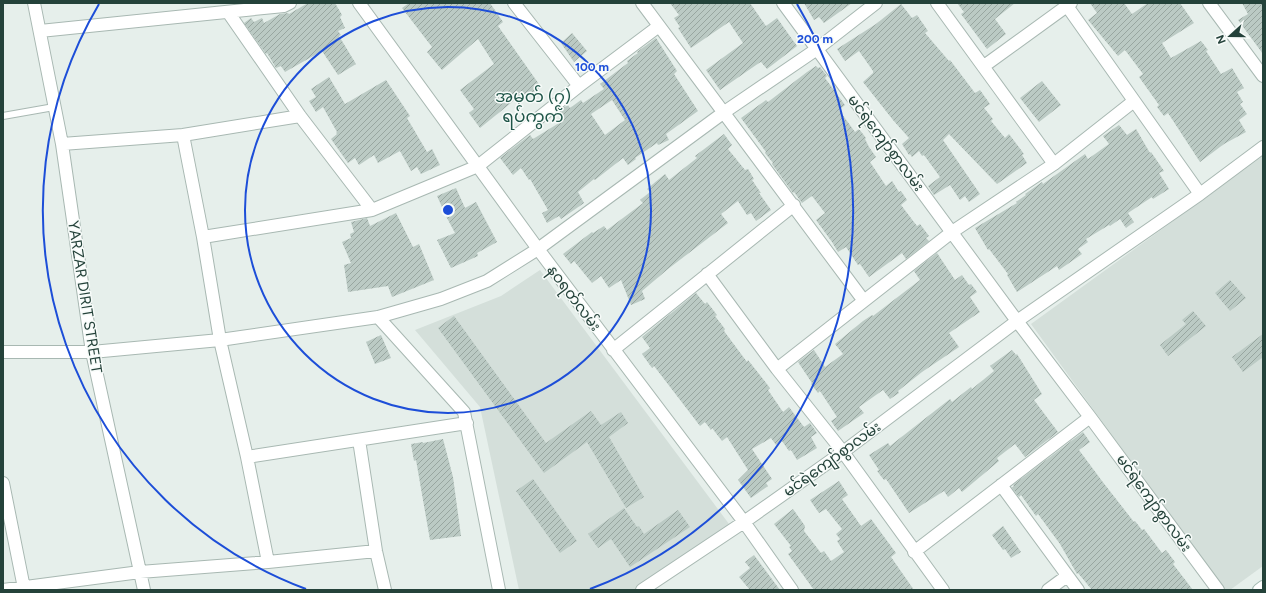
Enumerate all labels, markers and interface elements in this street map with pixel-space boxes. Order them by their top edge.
north arrow [1210,16,1250,56]
text: 200 m [797,32,833,46]
text: N [1214,33,1229,46]
text: 100 m [575,60,609,74]
district label: အမှတ် (၇) ရပ်ကွက် [495,85,571,130]
street label: မင်ရဲကျော်စွာလမ်း [841,91,929,197]
centre of rings [441,203,455,217]
street label: YARZAR DIRIT STREET [64,219,106,375]
street label: နဝရတ်လမ်း [541,261,605,336]
street label: မင်ရဲကျော်စွာလမ်း [779,417,886,503]
street label: မင်ရဲကျော်စွာလမ်း [1110,450,1196,557]

